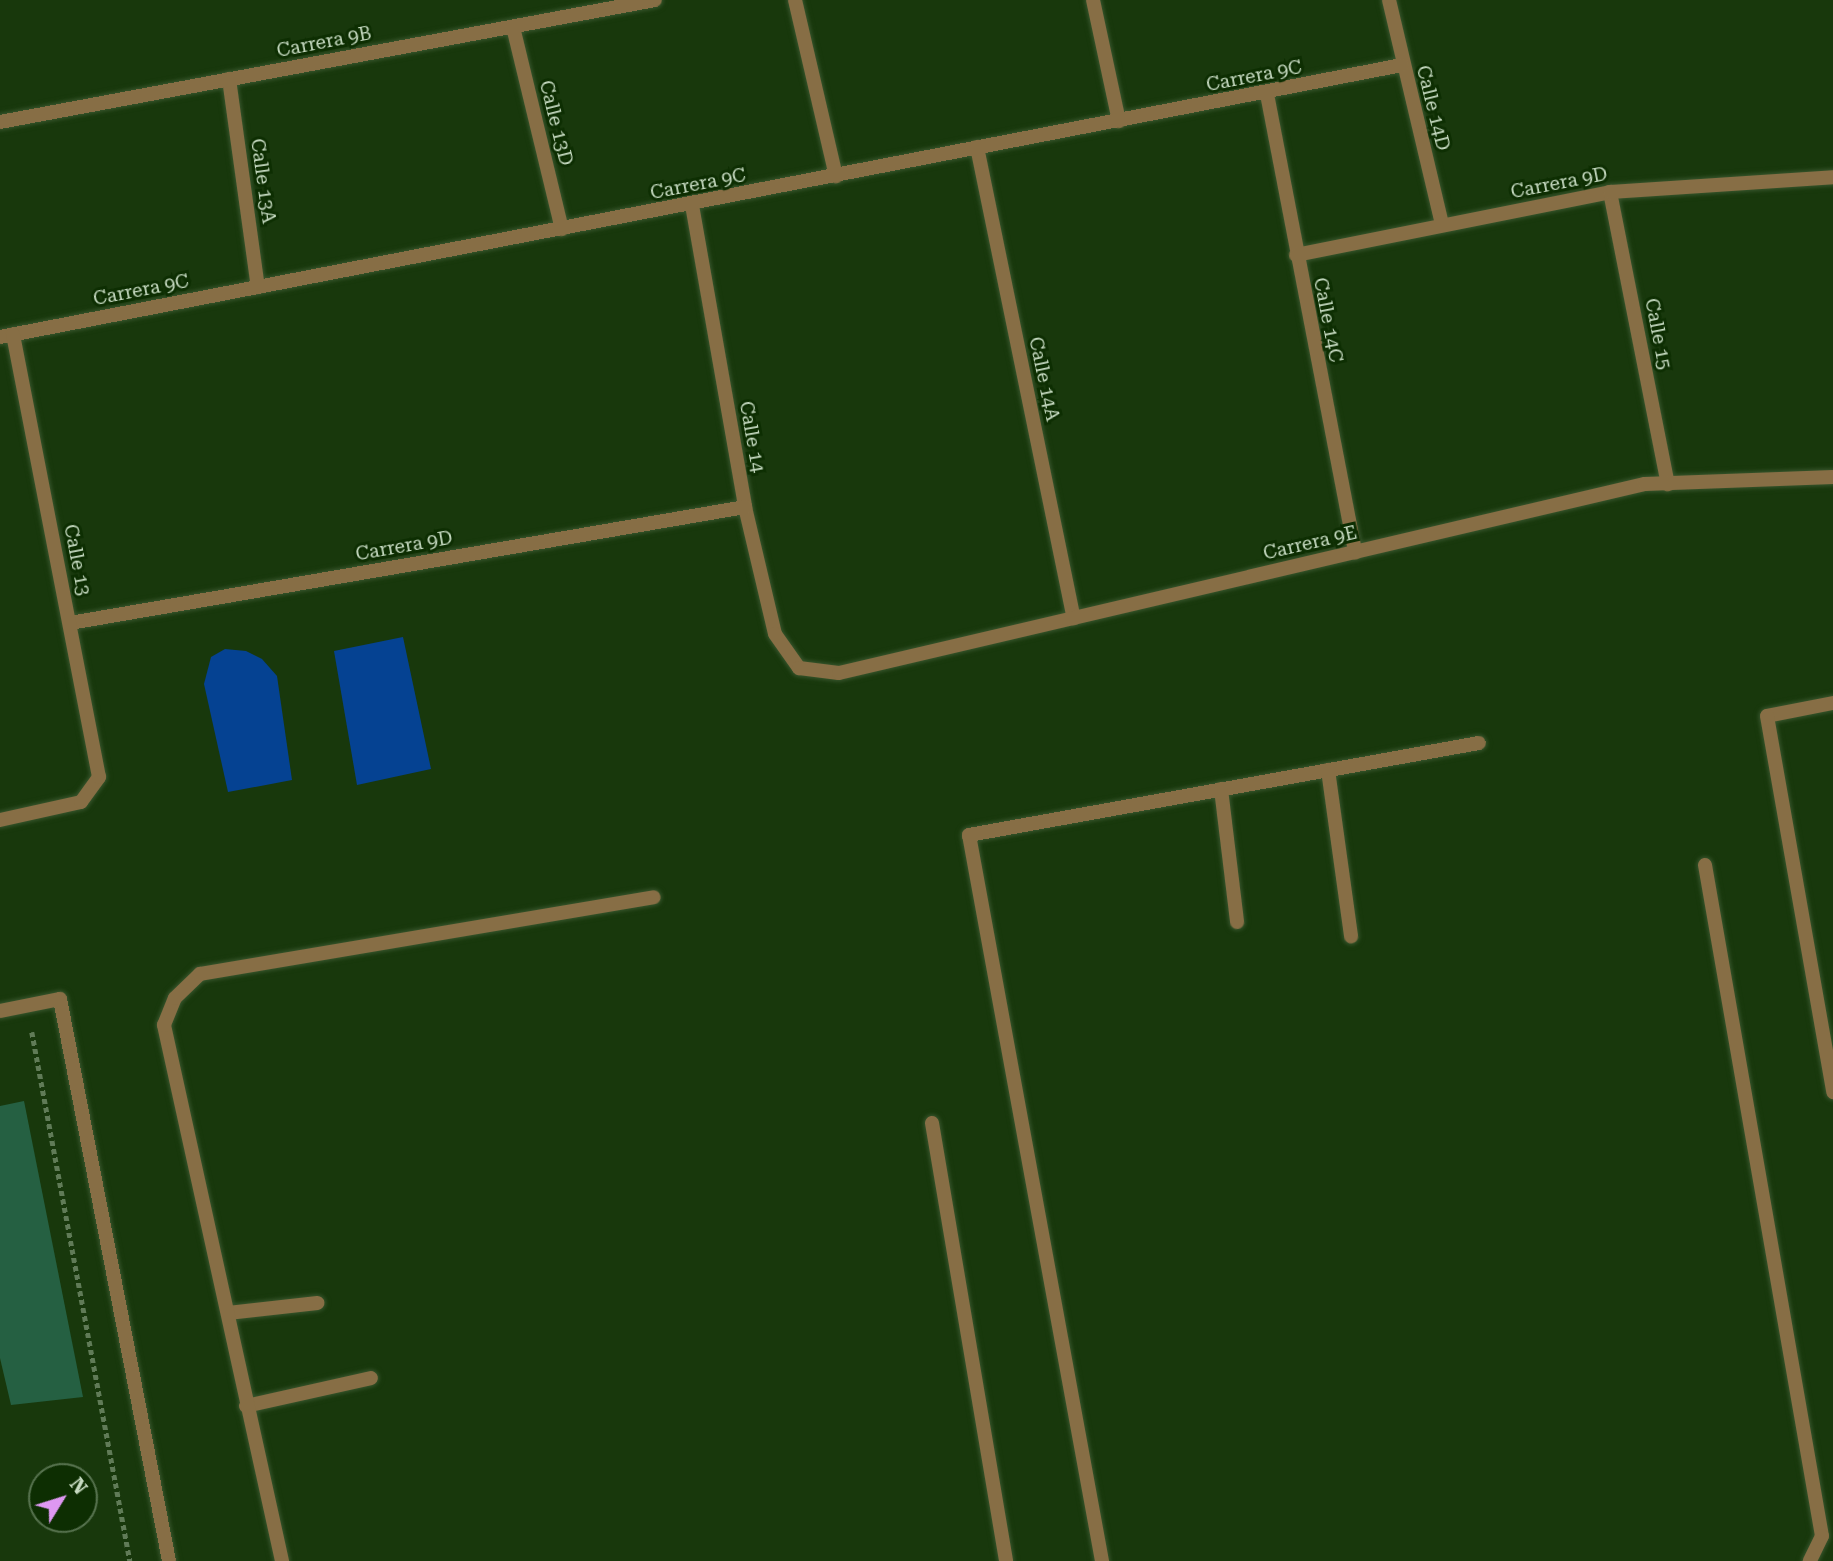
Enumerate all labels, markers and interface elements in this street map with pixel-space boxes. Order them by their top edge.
street label: Carrera 9B [275,22,373,62]
street label: Carrera 9C [1204,56,1304,96]
street label: Calle 14D [1411,63,1455,153]
street label: Calle 13D [534,78,578,168]
street label: Calle 13A [246,137,280,225]
street label: Carrera 9D [1509,162,1609,204]
street label: Carrera 9C [648,164,748,204]
street label: Carrera 9C [91,270,191,310]
street label: Calle 14C [1309,276,1347,364]
street label: Calle 15 [1640,296,1676,372]
street label: Calle 14A [1024,335,1064,423]
street label: Calle 14 [735,399,769,475]
street label: Carrera 9E [1261,521,1359,565]
street label: Calle 13 [59,522,95,598]
street label: Carrera 9D [354,526,454,566]
north arrow [28,1463,98,1533]
text: N [65,1473,92,1499]

